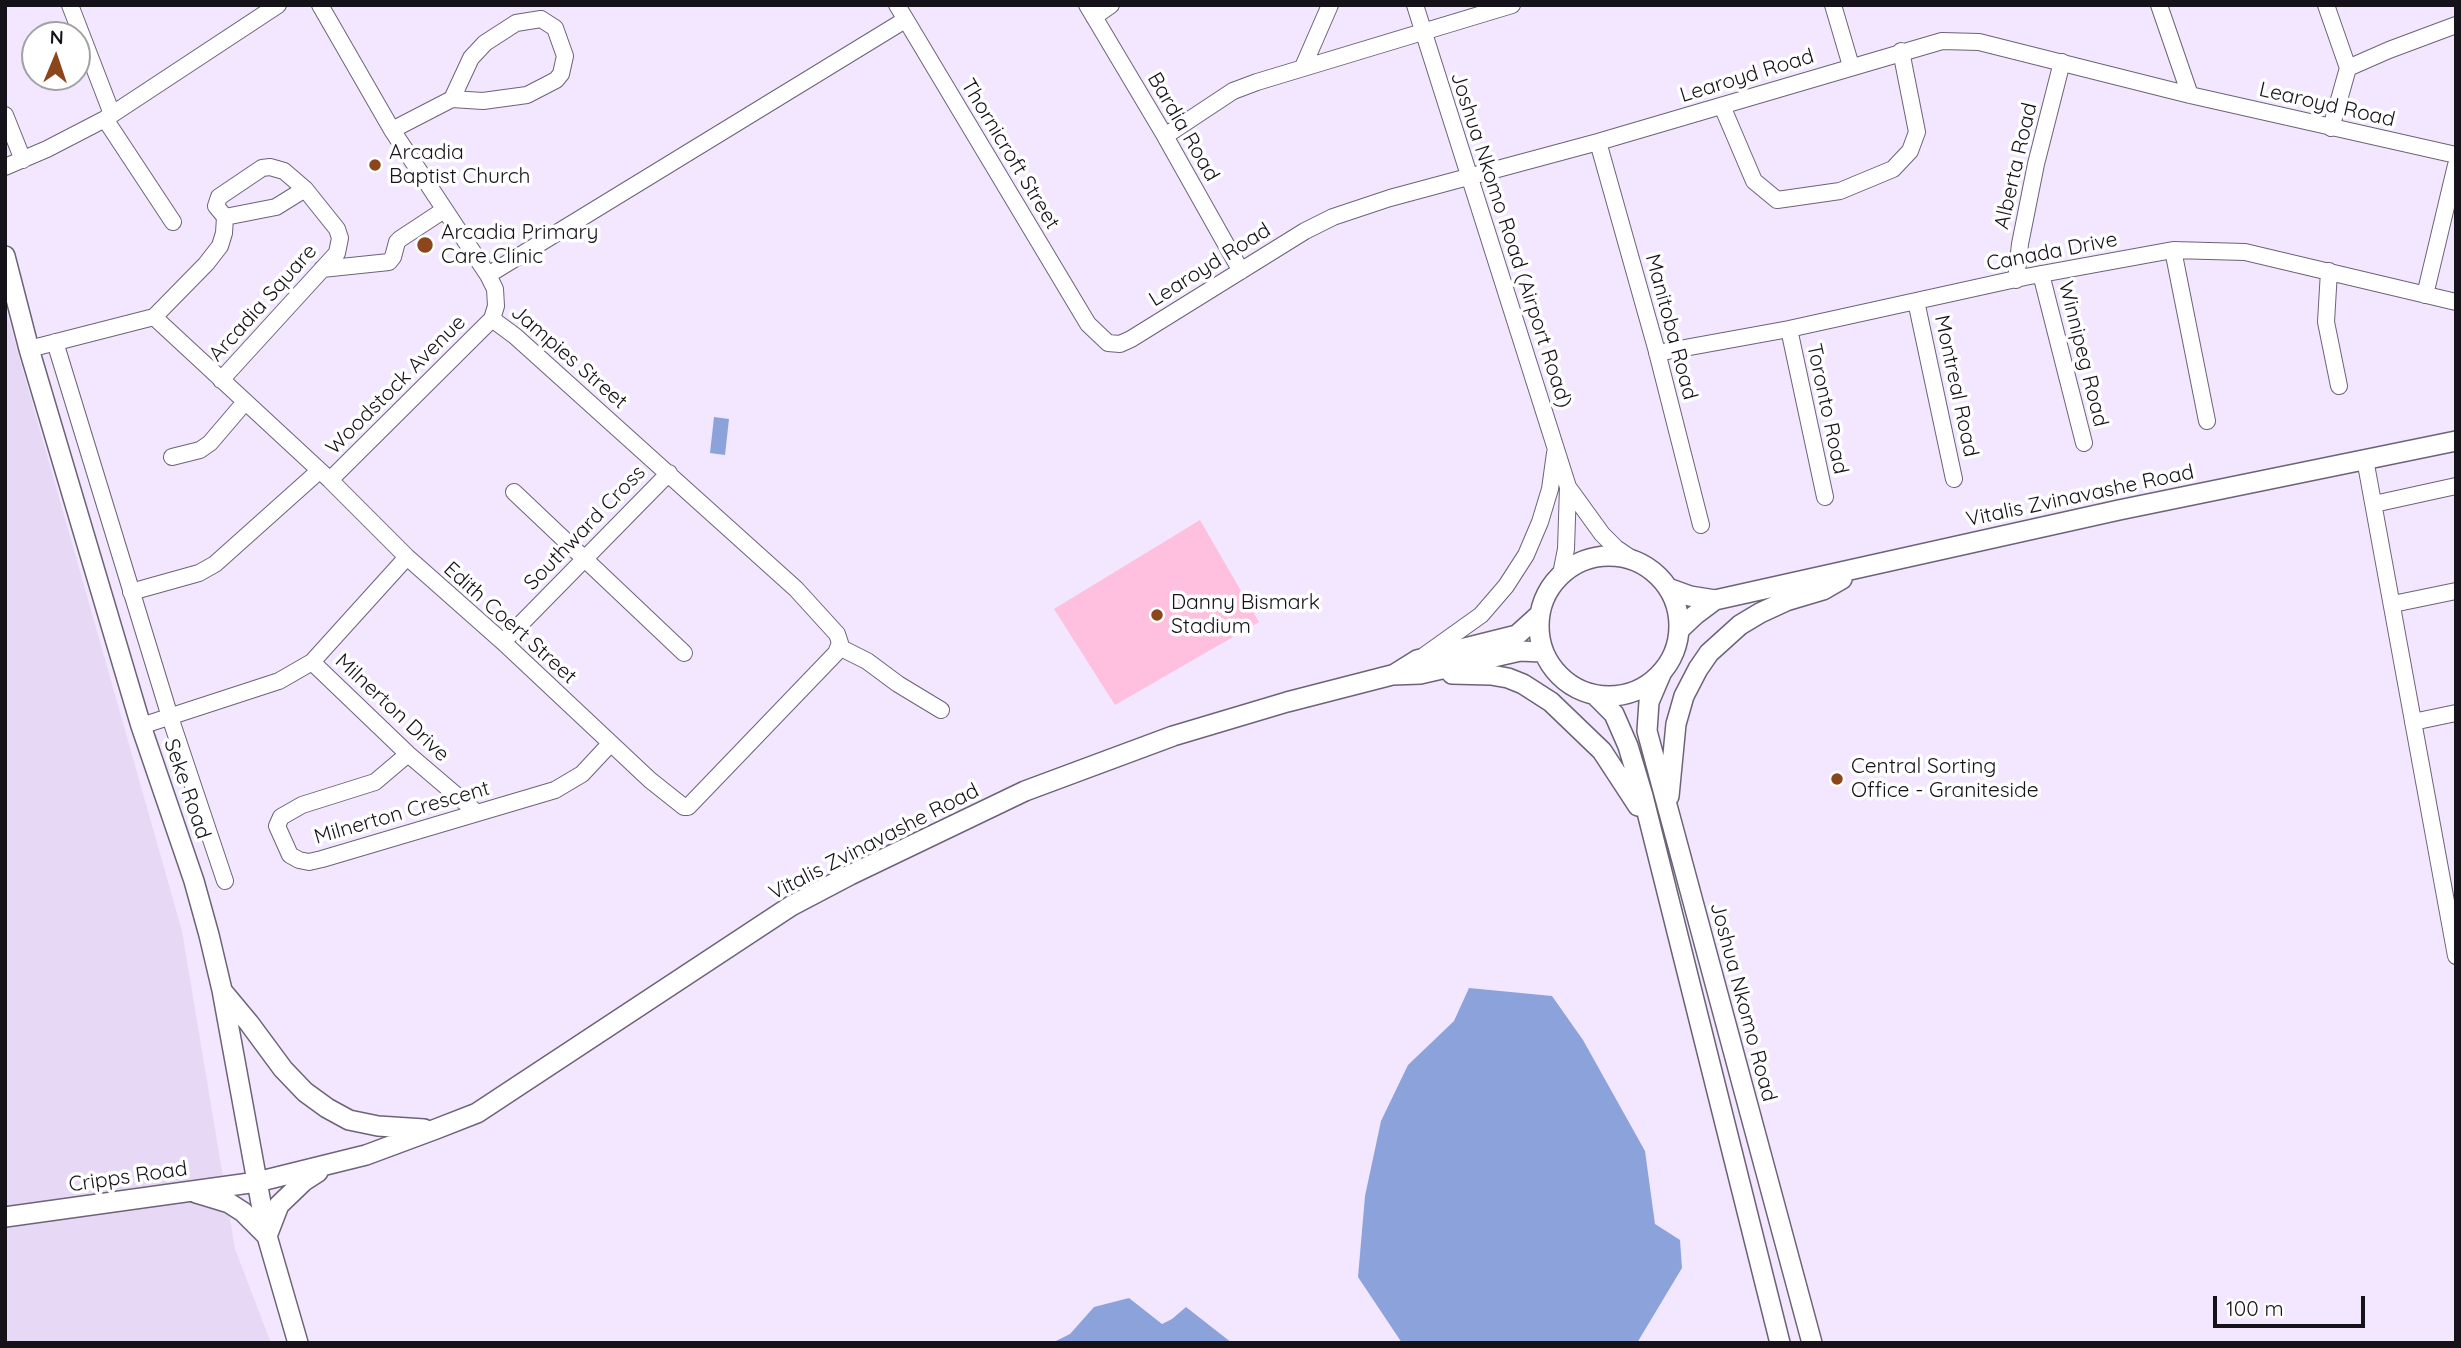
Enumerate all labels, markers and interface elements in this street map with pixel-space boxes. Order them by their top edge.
north arrow [21,21,91,91]
text: N [49,25,64,49]
street label: Learoyd Road [1677,44,1817,108]
street label: Bardia Road [1142,68,1224,186]
street label: Joshua Nkomo Road (Airport Road) [1445,69,1577,411]
street label: Thornicroft Street [955,74,1065,234]
street label: Learoyd Road [2257,77,2397,133]
street label: Alberta Road [1989,100,2043,232]
place label: Arcadia Baptist Church [389,140,530,190]
marker: Arcadia Baptist Church [367,157,383,173]
street label: Learoyd Road [1145,218,1275,312]
place label: Arcadia Primary Care Clinic [441,220,598,270]
street label: Canada Drive [1984,227,2120,277]
marker: Arcadia Primary Care Clinic [415,235,435,255]
street label: Arcadia Square [204,239,322,367]
street label: Manitoba Road [1639,251,1703,403]
street label: Winnipeg Road [2053,279,2113,429]
street label: Jampies Street [506,300,632,414]
street label: Woodstock Avenue [321,310,471,460]
street label: Montreal Road [1929,313,1983,459]
street label: Toronto Road [1801,341,1853,477]
street label: Southward Cross [519,460,651,596]
street label: Vitalis Zvinavashe Road [1964,460,2196,532]
street label: Edith Coert Street [438,557,582,689]
place label: Danny Bismark Stadium [1171,590,1320,640]
marker: Danny Bismark Stadium [1149,607,1165,623]
street label: Milnerton Drive [330,649,454,767]
street label: Seke Road [158,736,216,842]
place label: Central Sorting Office - Graniteside [1851,754,2039,804]
marker: Central Sorting Office - Graniteside [1829,771,1845,787]
street label: Milnerton Crescent [311,776,493,850]
street label: Vitalis Zvinavashe Road [765,778,983,906]
street label: Joshua Nkomo Road [1704,900,1782,1104]
street label: Cripps Road [67,1156,189,1198]
scale bar [2216,1282,2368,1326]
text: 100 m [2226,1295,2284,1321]

